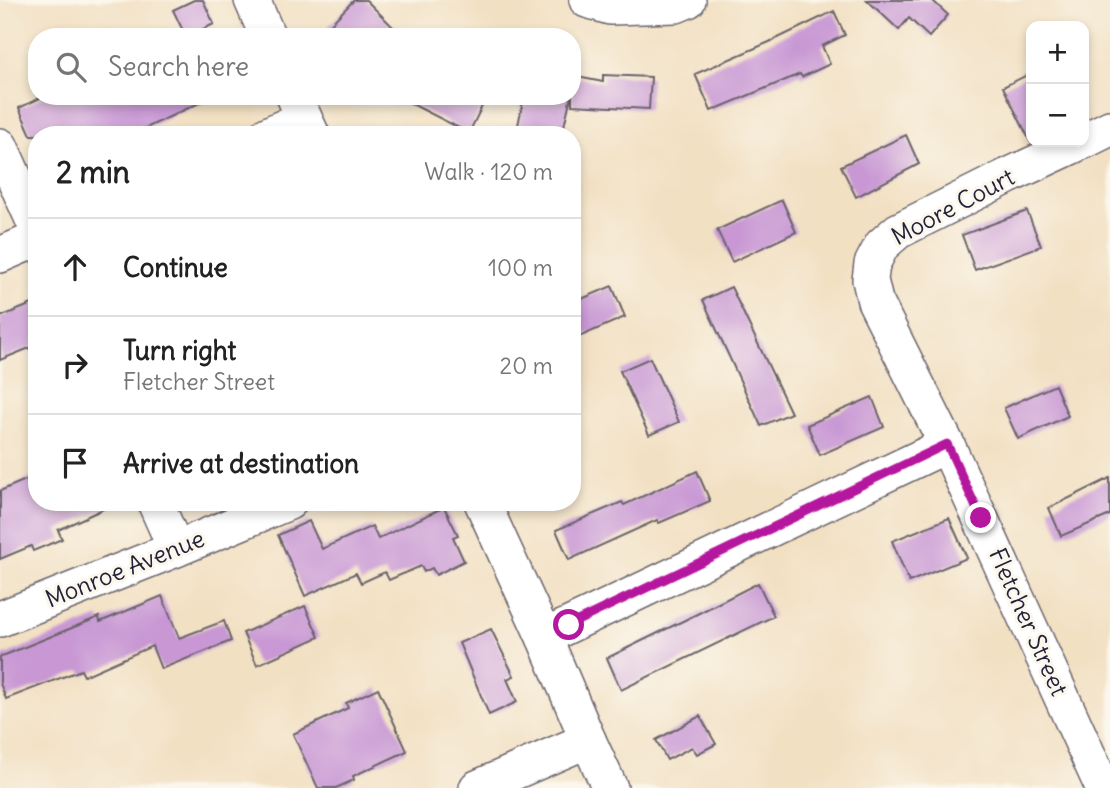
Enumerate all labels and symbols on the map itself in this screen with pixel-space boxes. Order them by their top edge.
street label: Moore Court [886,161,1019,251]
route end [965,502,996,533]
street label: Monroe Avenue [41,523,209,614]
street label: Fletcher Street [983,543,1075,700]
route start [553,609,584,640]

